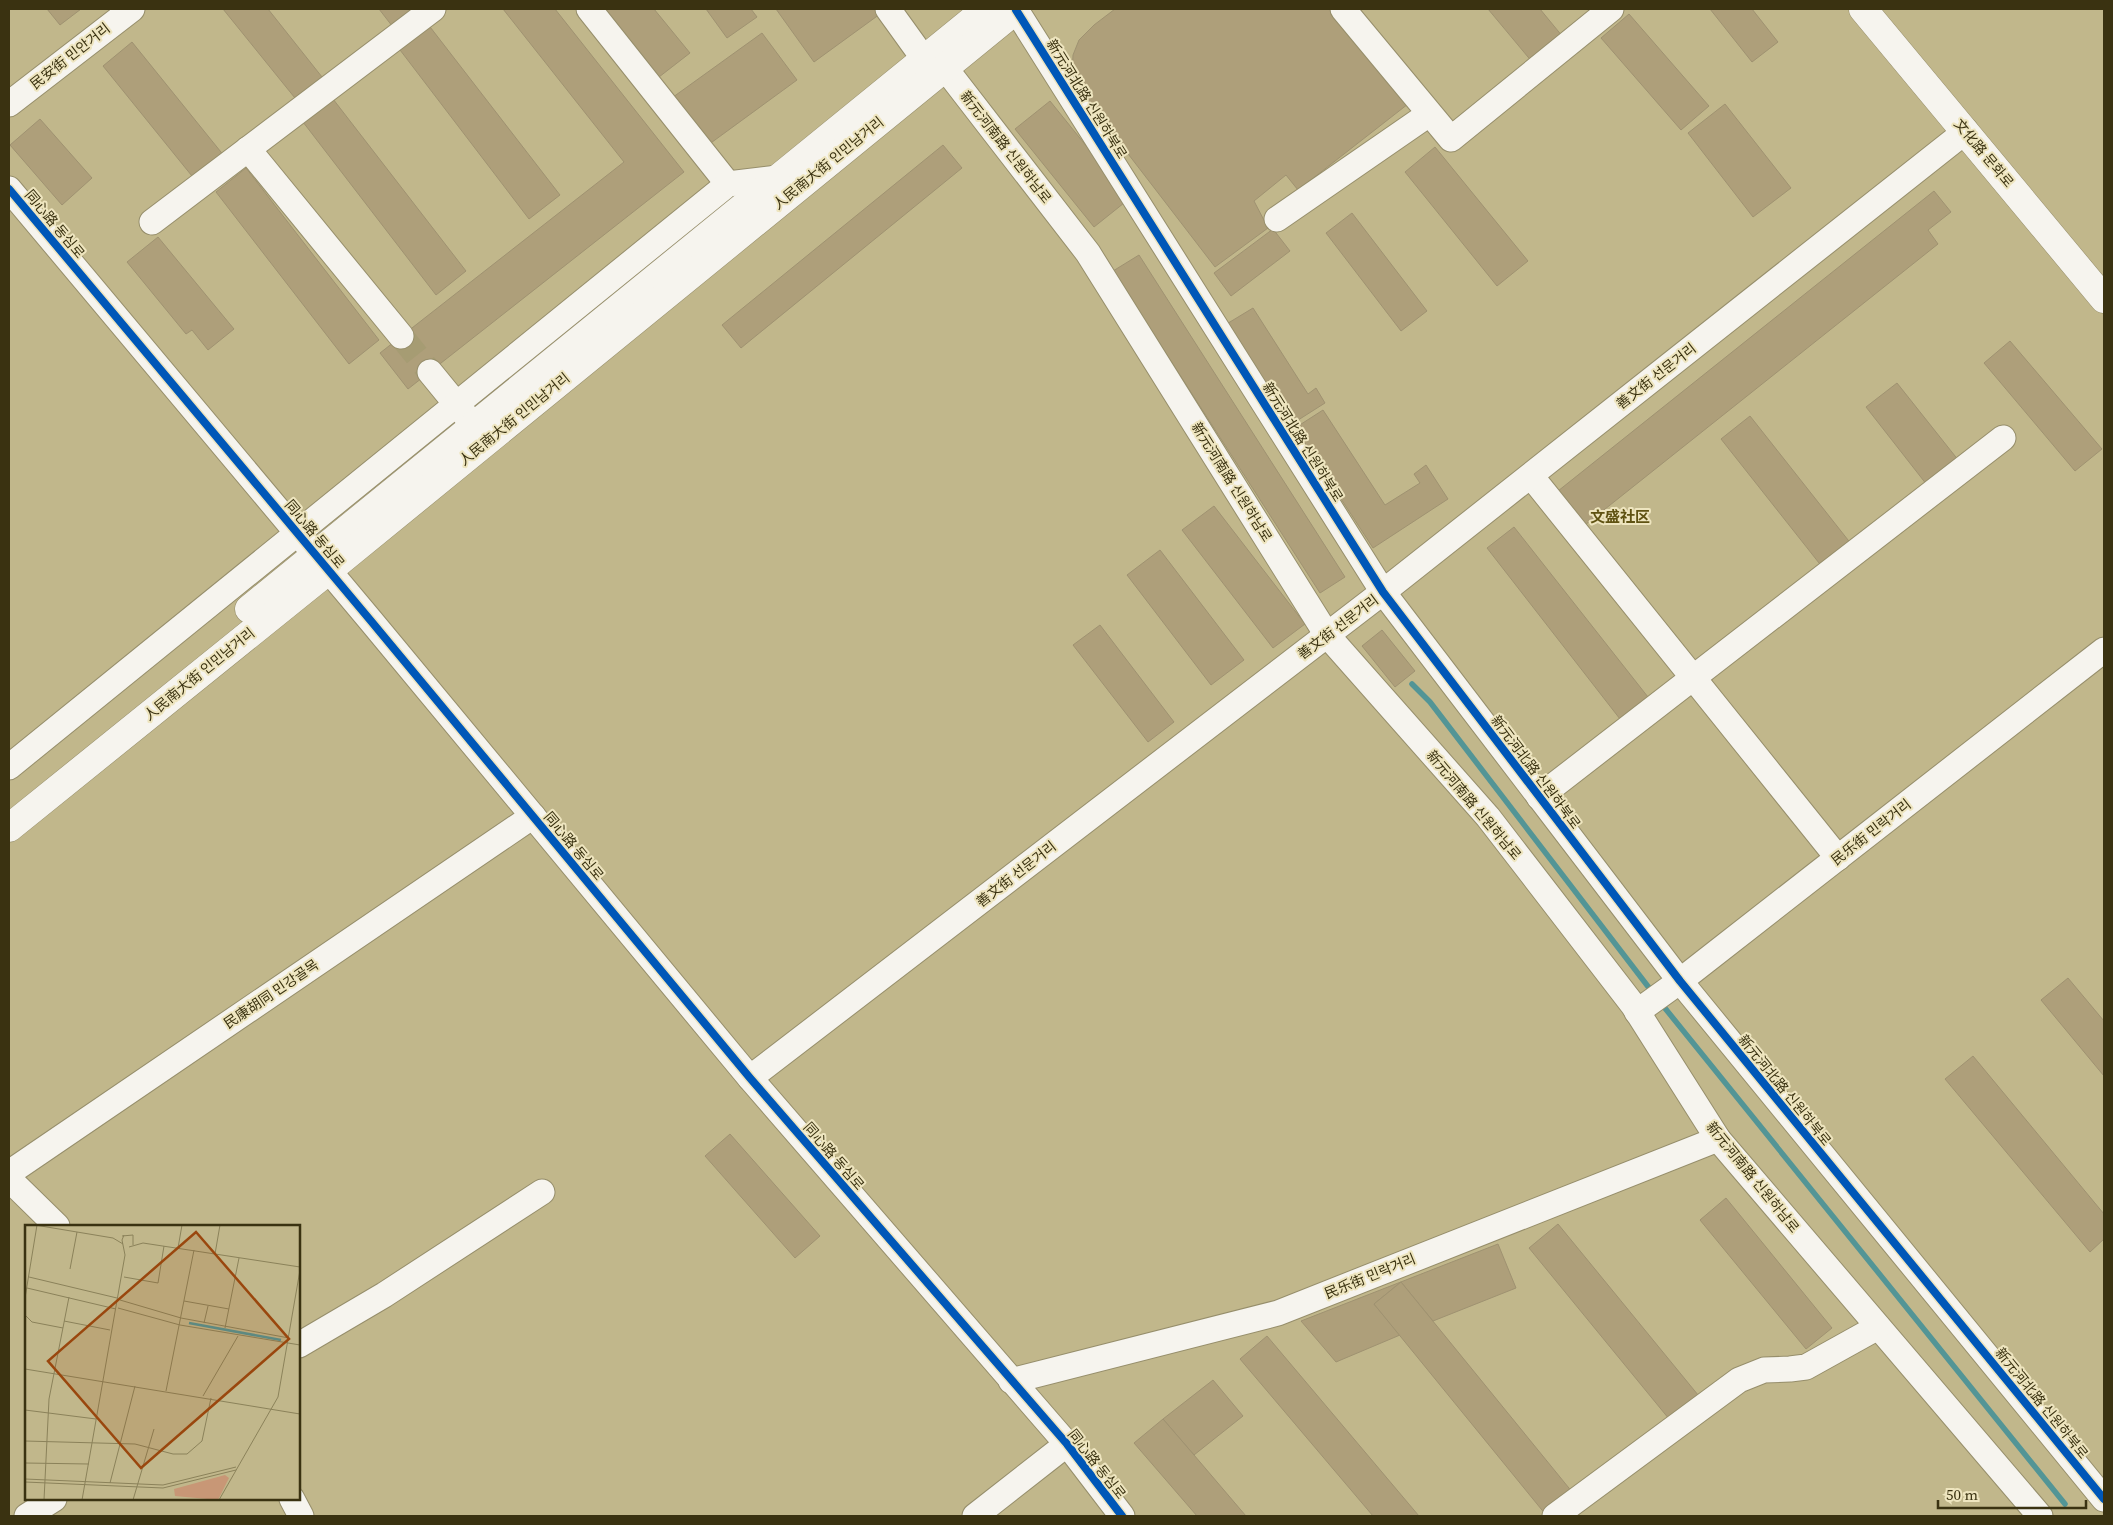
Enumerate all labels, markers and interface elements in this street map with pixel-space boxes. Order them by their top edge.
street label: 民安街 민안거리 [26,18,114,94]
street label: 新元河北路 신원하북로 [1042,35,1132,163]
street label: 新元河南路 신원하남로 [956,87,1056,207]
street label: 人民南大街 인민남거리 [768,112,888,214]
street label: 文化路 문화로 [1949,114,2019,192]
street label: 同心路 동심로 [20,185,90,263]
street label: 善文街 선문거리 [1612,338,1700,414]
street label: 人民南大街 인민남거리 [454,368,574,470]
street label: 新元河北路 신원하북로 [1258,378,1348,506]
street label: 新元河南路 신원하남로 [1187,418,1277,546]
street label: 同心路 동심로 [280,495,350,573]
district label: 文盛社区 [1590,506,1650,527]
street label: 善文街 선문거리 [1293,590,1383,664]
street label: 人民南大街 인민남거리 [139,623,259,725]
street label: 新元河北路 신원하북로 [1487,711,1585,833]
street label: 新元河南路 신원하남로 [1422,746,1526,864]
street label: 民乐街 민락거리 [1827,794,1915,870]
street label: 同心路 동심로 [539,807,609,885]
street label: 善文街 선문거리 [972,836,1060,912]
street label: 民康胡同 민강골목 [219,955,323,1033]
street label: 新元河北路 신원하북로 [1734,1030,1836,1150]
street label: 新元河南路 신원하남로 [1702,1117,1804,1237]
street label: 同心路 동심로 [799,1118,869,1194]
inset map [25,1225,300,1500]
street label: 民乐街 민락거리 [1321,1249,1419,1303]
street label: 新元河北路 신원하북로 [1991,1343,2093,1463]
street label: 同心路 동심로 [1063,1425,1131,1503]
scale bar [1938,1478,2086,1510]
text: 50 m [1946,1484,1978,1505]

